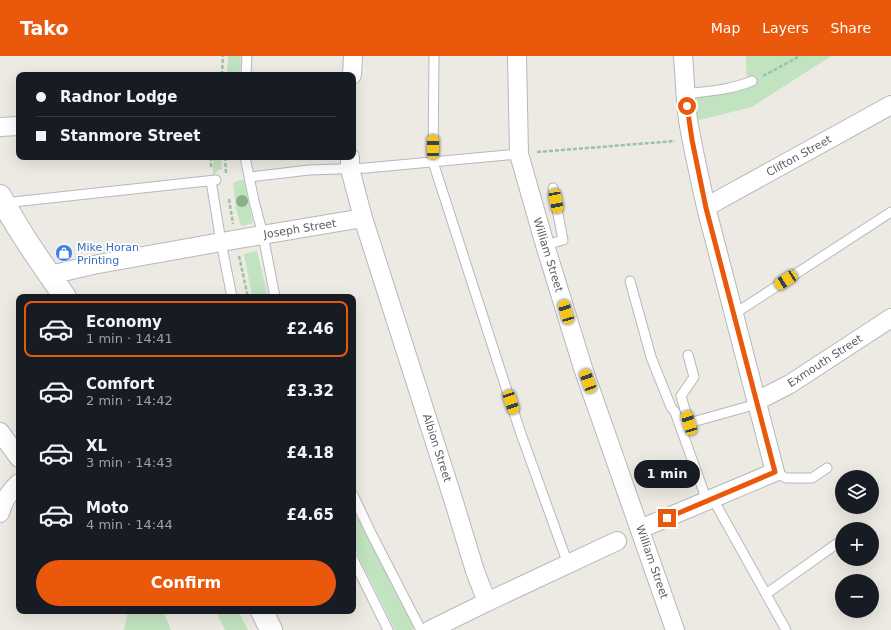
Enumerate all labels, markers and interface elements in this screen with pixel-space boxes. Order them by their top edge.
text: Tako [20,17,69,39]
text: Map [711,20,740,36]
text: Layers [762,20,809,36]
text: Share [831,20,871,36]
text: Radnor Lodge [60,88,178,106]
route start [678,97,696,115]
text: Stanmore Street [60,127,200,145]
street label: Clifton Street [764,132,834,179]
car [427,135,439,159]
car [548,188,564,214]
street label: William Street [530,216,566,294]
street label: Joseph Street [262,217,338,241]
place label: Mike Horan Printing [77,241,139,267]
shop icon: Mike Horan Printing [54,243,74,263]
car [773,268,799,292]
car [557,299,575,325]
icon: car [38,311,74,347]
text: Economy [86,313,162,331]
text: £2.46 [287,320,334,338]
text: 1 min · 14:41 [86,331,173,346]
street label: Exmouth Street [785,332,865,390]
car [578,368,598,394]
icon: car [38,373,74,409]
text: Comfort [86,375,154,393]
text: £3.32 [287,382,334,400]
car [502,389,520,415]
text: 2 min · 14:42 [86,393,173,408]
car [680,410,698,436]
street label: Albion Street [420,412,454,485]
icon: car [38,435,74,471]
text: XL [86,437,107,455]
text: £4.18 [287,444,334,462]
text: 3 min · 14:43 [86,455,173,470]
callout: 1 min [634,460,700,488]
text: 1 min [647,466,687,481]
map controls [835,470,879,618]
button: layers [835,470,879,514]
icon: car [38,497,74,533]
text: Moto [86,499,129,517]
text: £4.65 [287,506,334,524]
route end [658,509,676,527]
text: 4 min · 14:44 [86,517,173,532]
button: + [835,522,879,566]
street label: William Street [633,523,671,601]
button: Confirm [36,560,336,606]
button: − [835,574,879,618]

